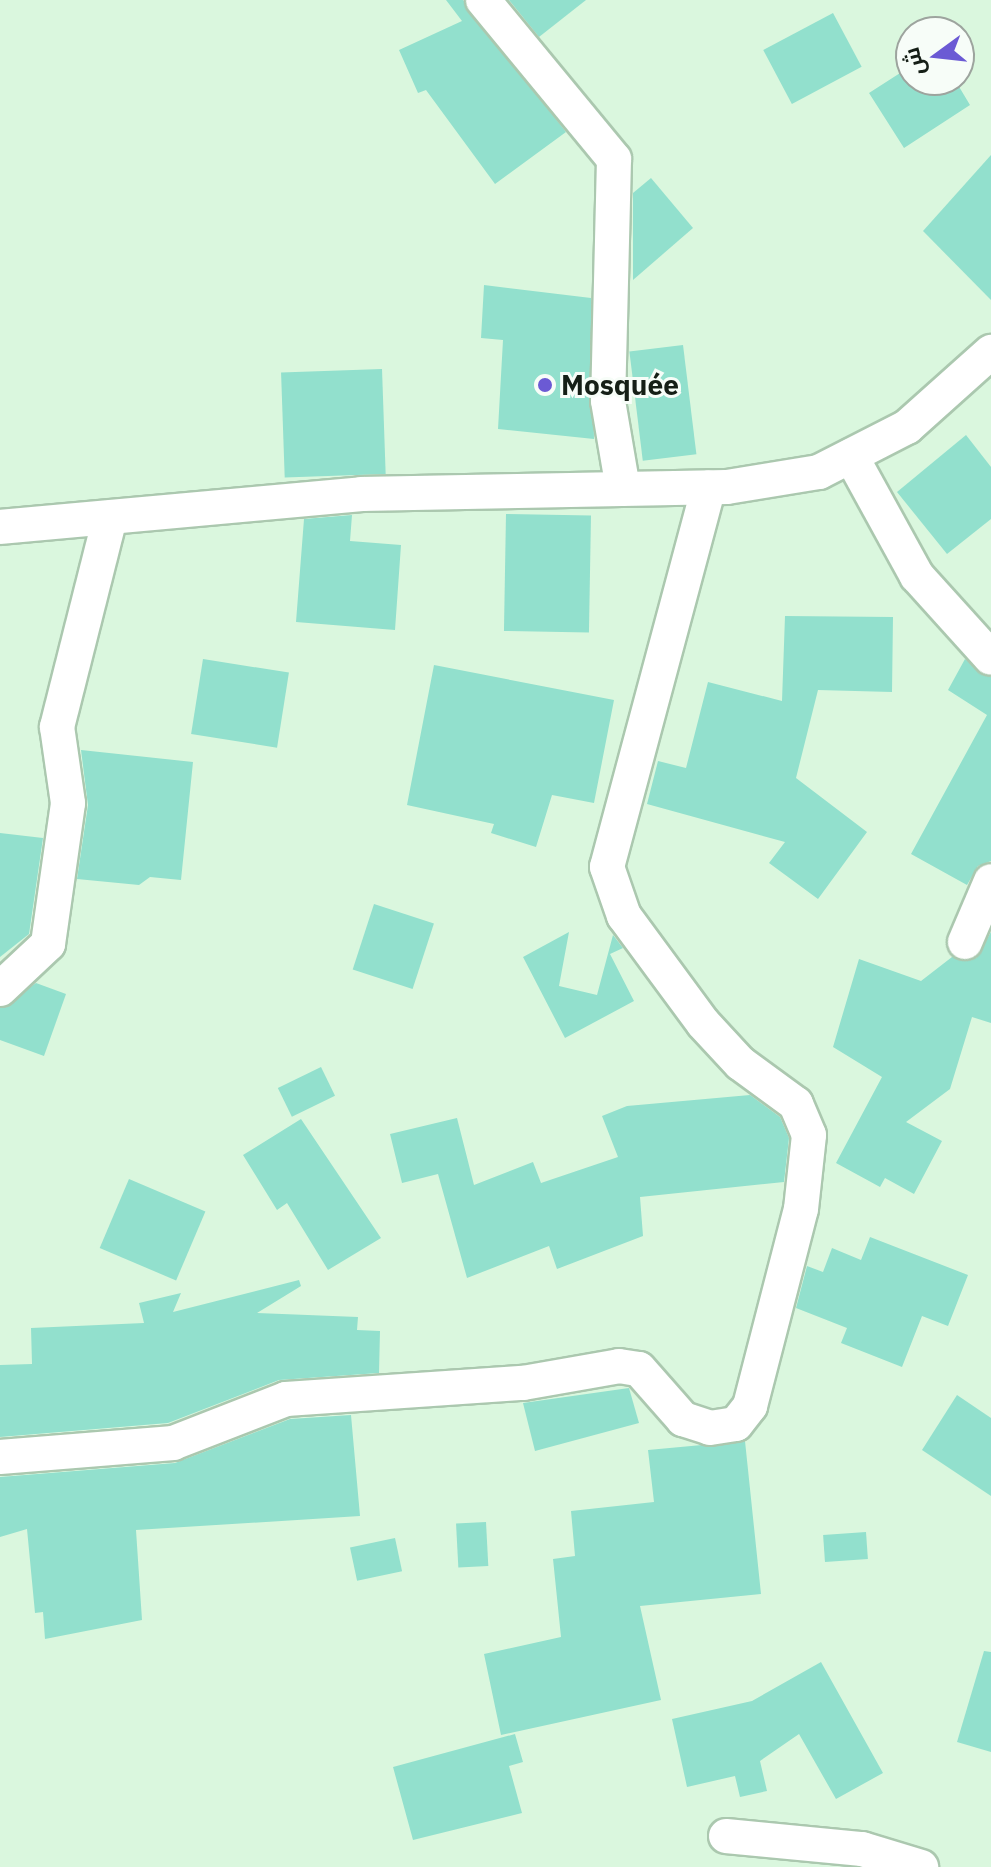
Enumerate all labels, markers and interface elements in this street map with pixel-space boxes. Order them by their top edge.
north arrow [895,16,975,96]
text: ش [896,44,931,79]
place label: Mosquée [561,368,679,402]
marker: Mosquée [536,376,554,394]

